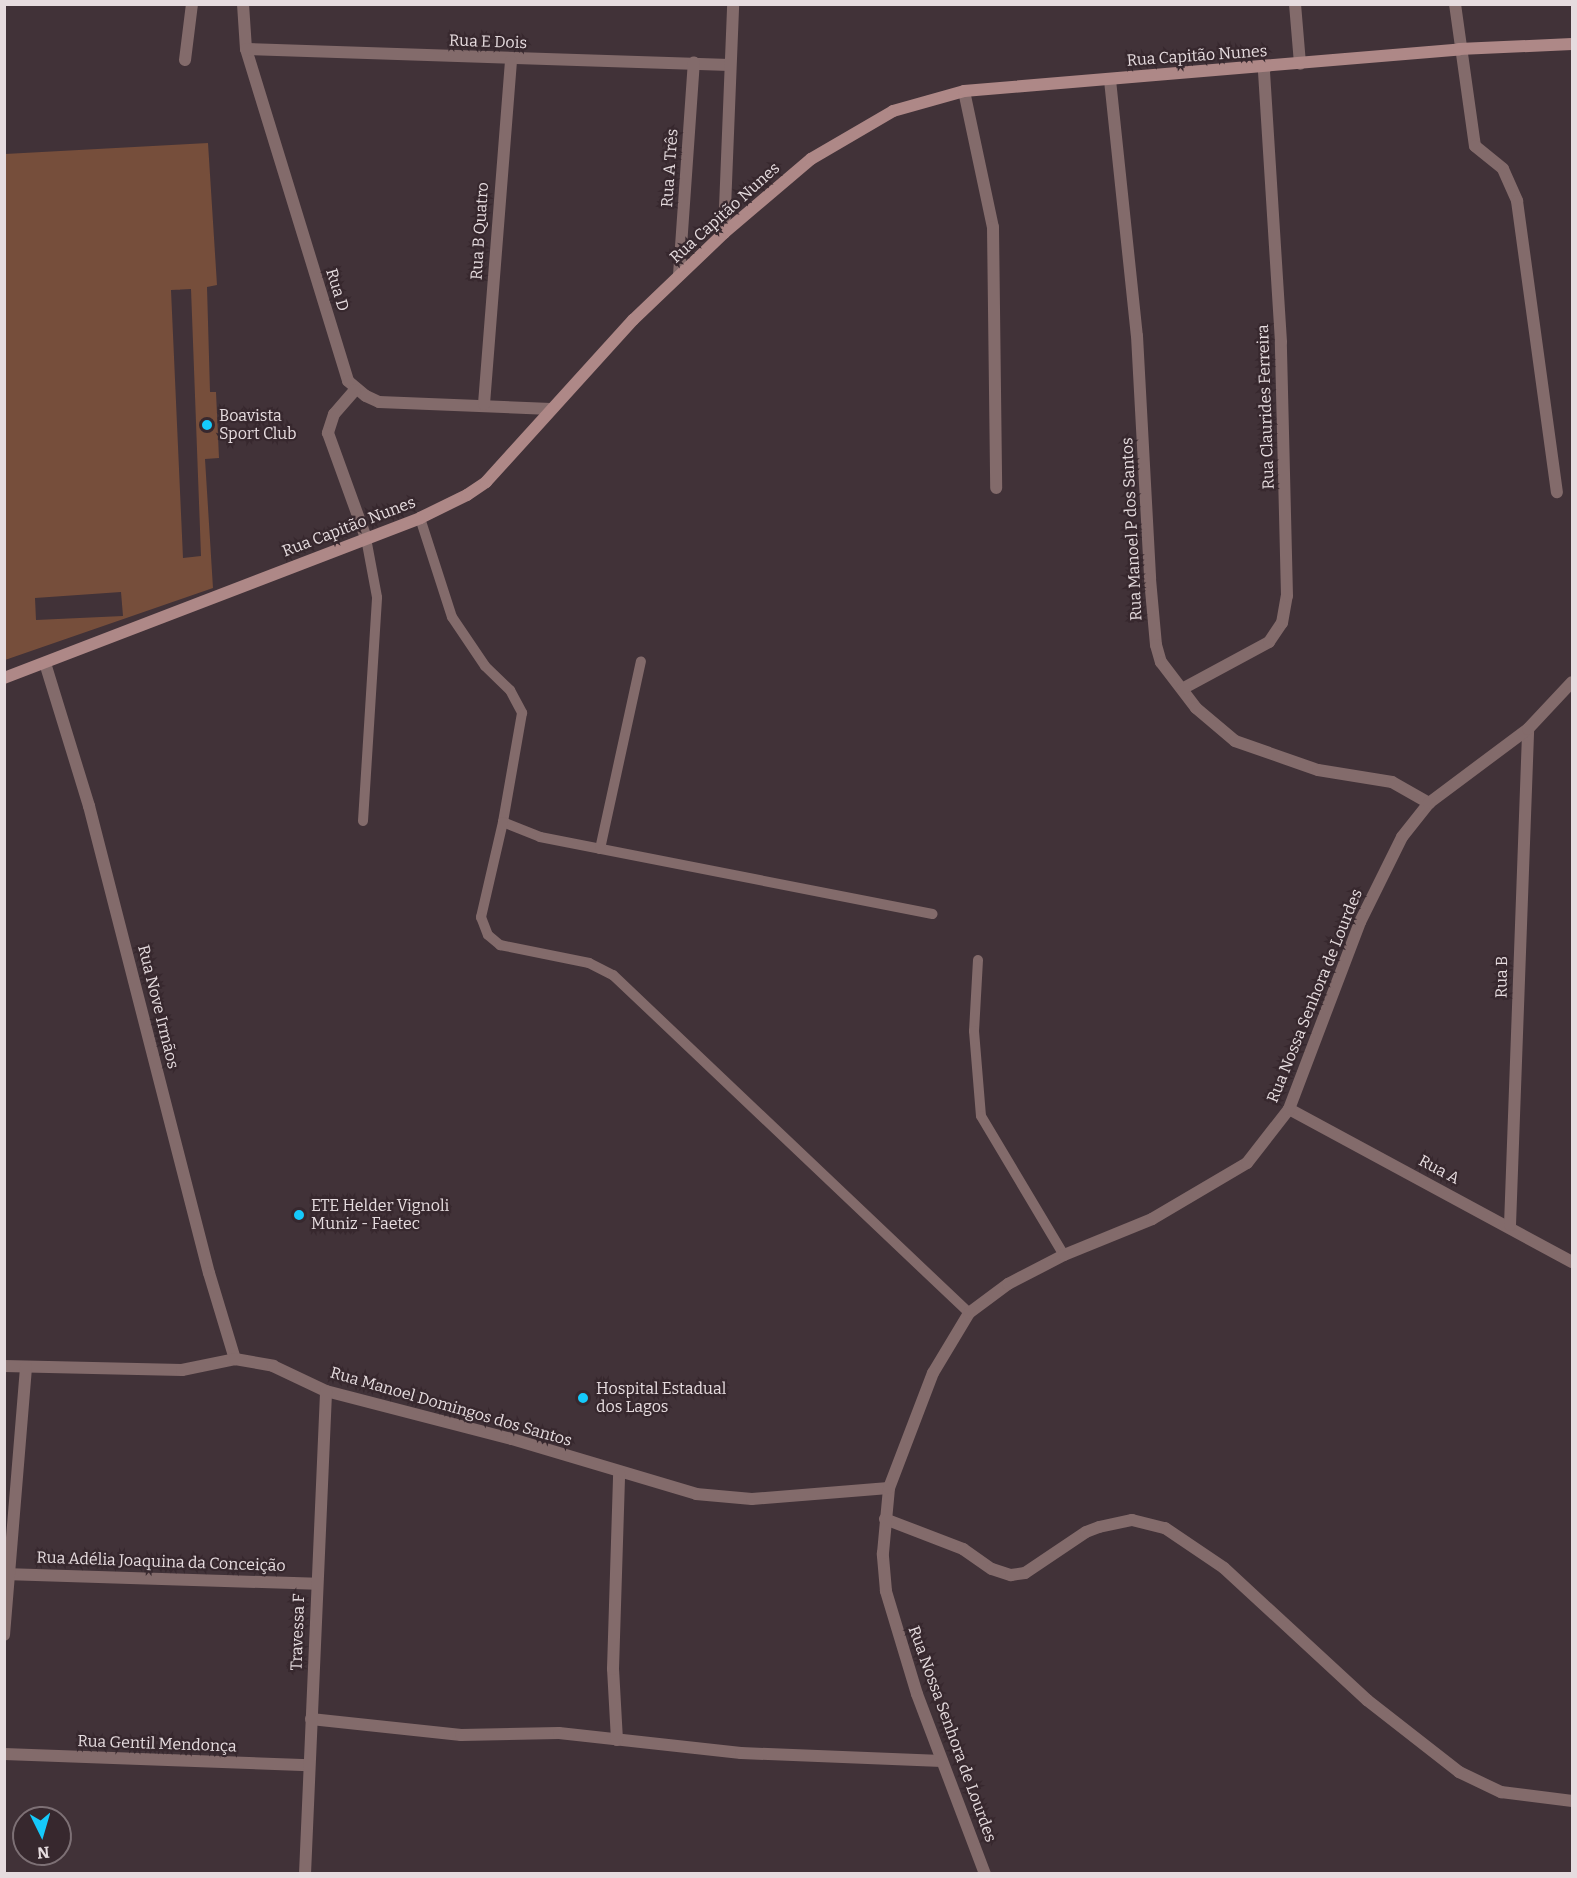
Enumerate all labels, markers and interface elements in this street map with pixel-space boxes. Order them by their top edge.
street label: Rua E Dois [449,31,527,53]
street label: Rua Capitão Nunes [1126,42,1268,70]
street label: Rua A Três [658,128,682,208]
street label: Rua Capitão Nunes [666,159,784,267]
street label: Rua B Quatro [467,181,493,281]
street label: Rua D [321,266,353,314]
street label: Rua Claurides Ferreira [1254,324,1278,490]
place label: Boavista Sport Club [219,406,297,444]
marker: Boavista Sport Club [200,418,214,432]
street label: Rua Manoel P dos Santos [1118,437,1146,621]
street label: Rua Capitão Nunes [280,493,418,561]
street label: Rua Nossa Senhora de Lourdes [1263,886,1367,1106]
street label: Rua Nove Irmãos [133,943,183,1071]
street label: Rua B [1492,956,1512,998]
street label: Rua A [1415,1151,1463,1189]
place label: ETE Helder Vignoli Muniz - Faetec [311,1196,449,1234]
marker: ETE Helder Vignoli Muniz - Faetec [292,1208,306,1222]
street label: Rua Manoel Domingos dos Santos [328,1363,574,1451]
place label: Hospital Estadual dos Lagos [596,1379,726,1417]
marker: Hospital Estadual dos Lagos [574,1389,592,1407]
street label: Rua Adélia Joaquina da Conceição [36,1548,286,1576]
street label: Travessa F [287,1593,309,1671]
street label: Rua Nossa Senhora de Lourdes [904,1623,1000,1845]
street label: Rua Gentil Mendonça [77,1732,237,1756]
north arrow [12,1806,72,1866]
text: N [36,1842,50,1862]

